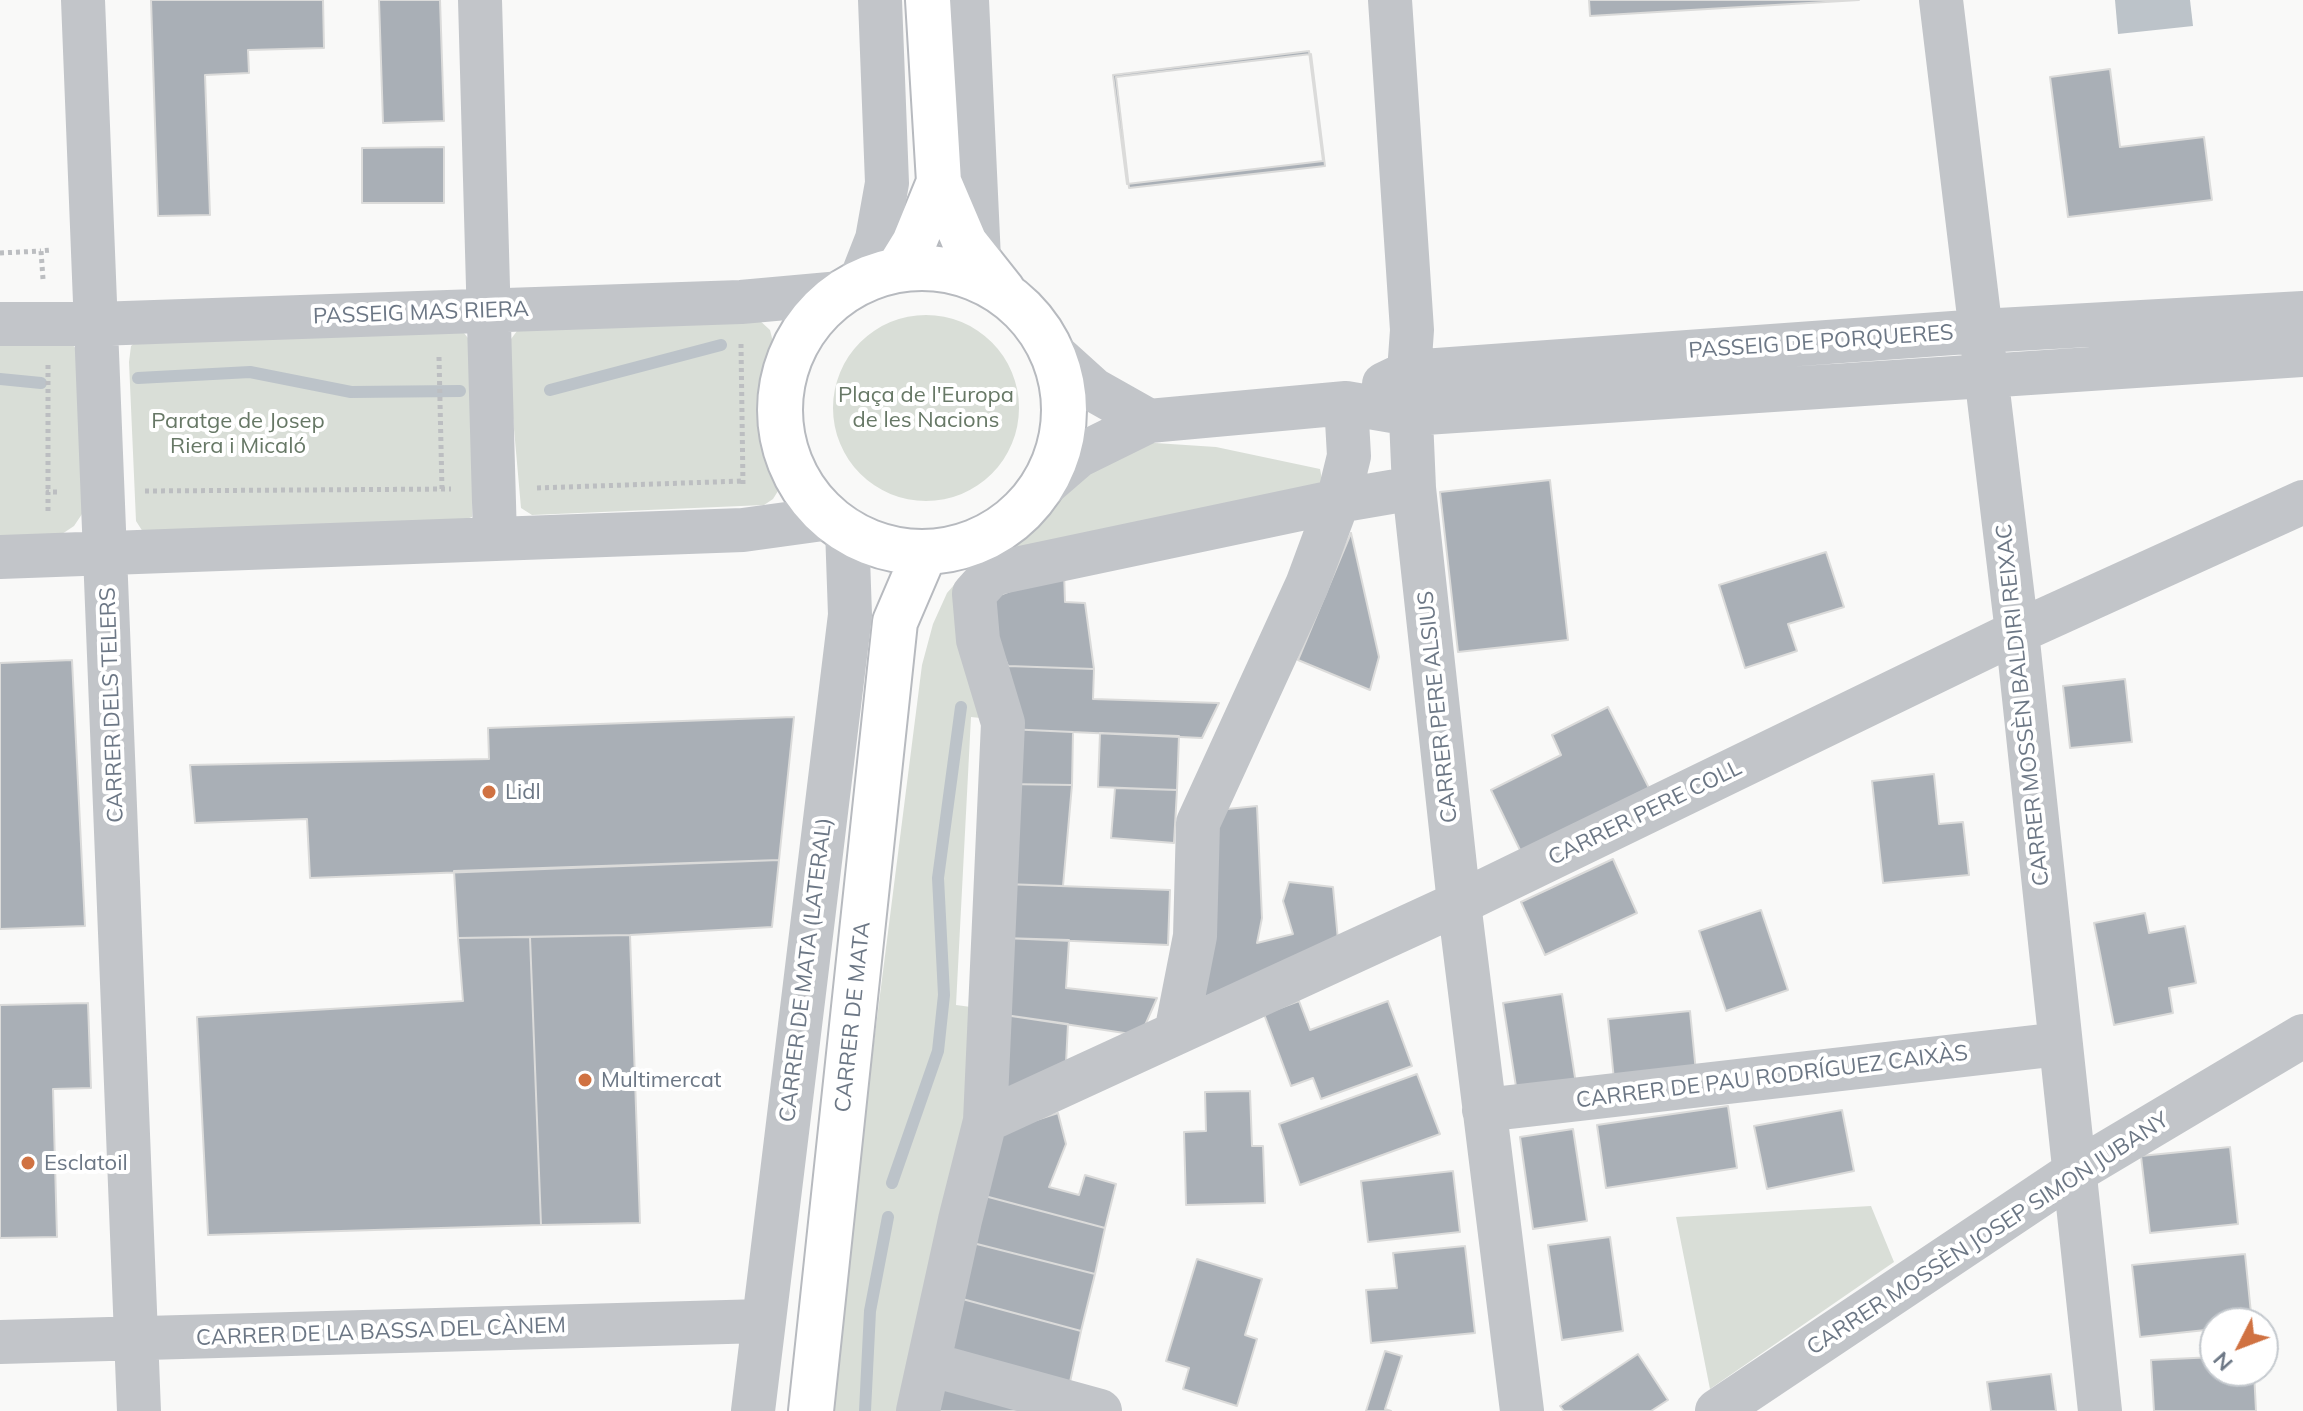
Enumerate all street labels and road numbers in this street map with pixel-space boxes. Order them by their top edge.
street label: PASSEIG MAS RIERA [313,296,529,330]
street label: PASSEIG DE PORQUERES [1688,320,1954,364]
street label: CARRER MOSSÈN BALDIRI REIXAC [1991,523,2055,887]
street label: CARRER DELS TELERS [95,587,129,823]
street label: CARRER PERE ALSIUS [1413,590,1463,824]
street label: CARRER PERE COLL [1544,755,1746,871]
street label: CARRER DE MATA (LATERAL) [774,816,838,1124]
street label: CARRER DE MATA [830,920,876,1114]
street label: CARRER DE PAU RODRÍGUEZ CAIXÀS [1575,1040,1969,1114]
street label: CARRER MOSSÈN JOSEP SIMON JUBANY [1802,1107,2174,1361]
street label: CARRER DE LA BASSA DEL CÀNEM [196,1312,566,1352]

